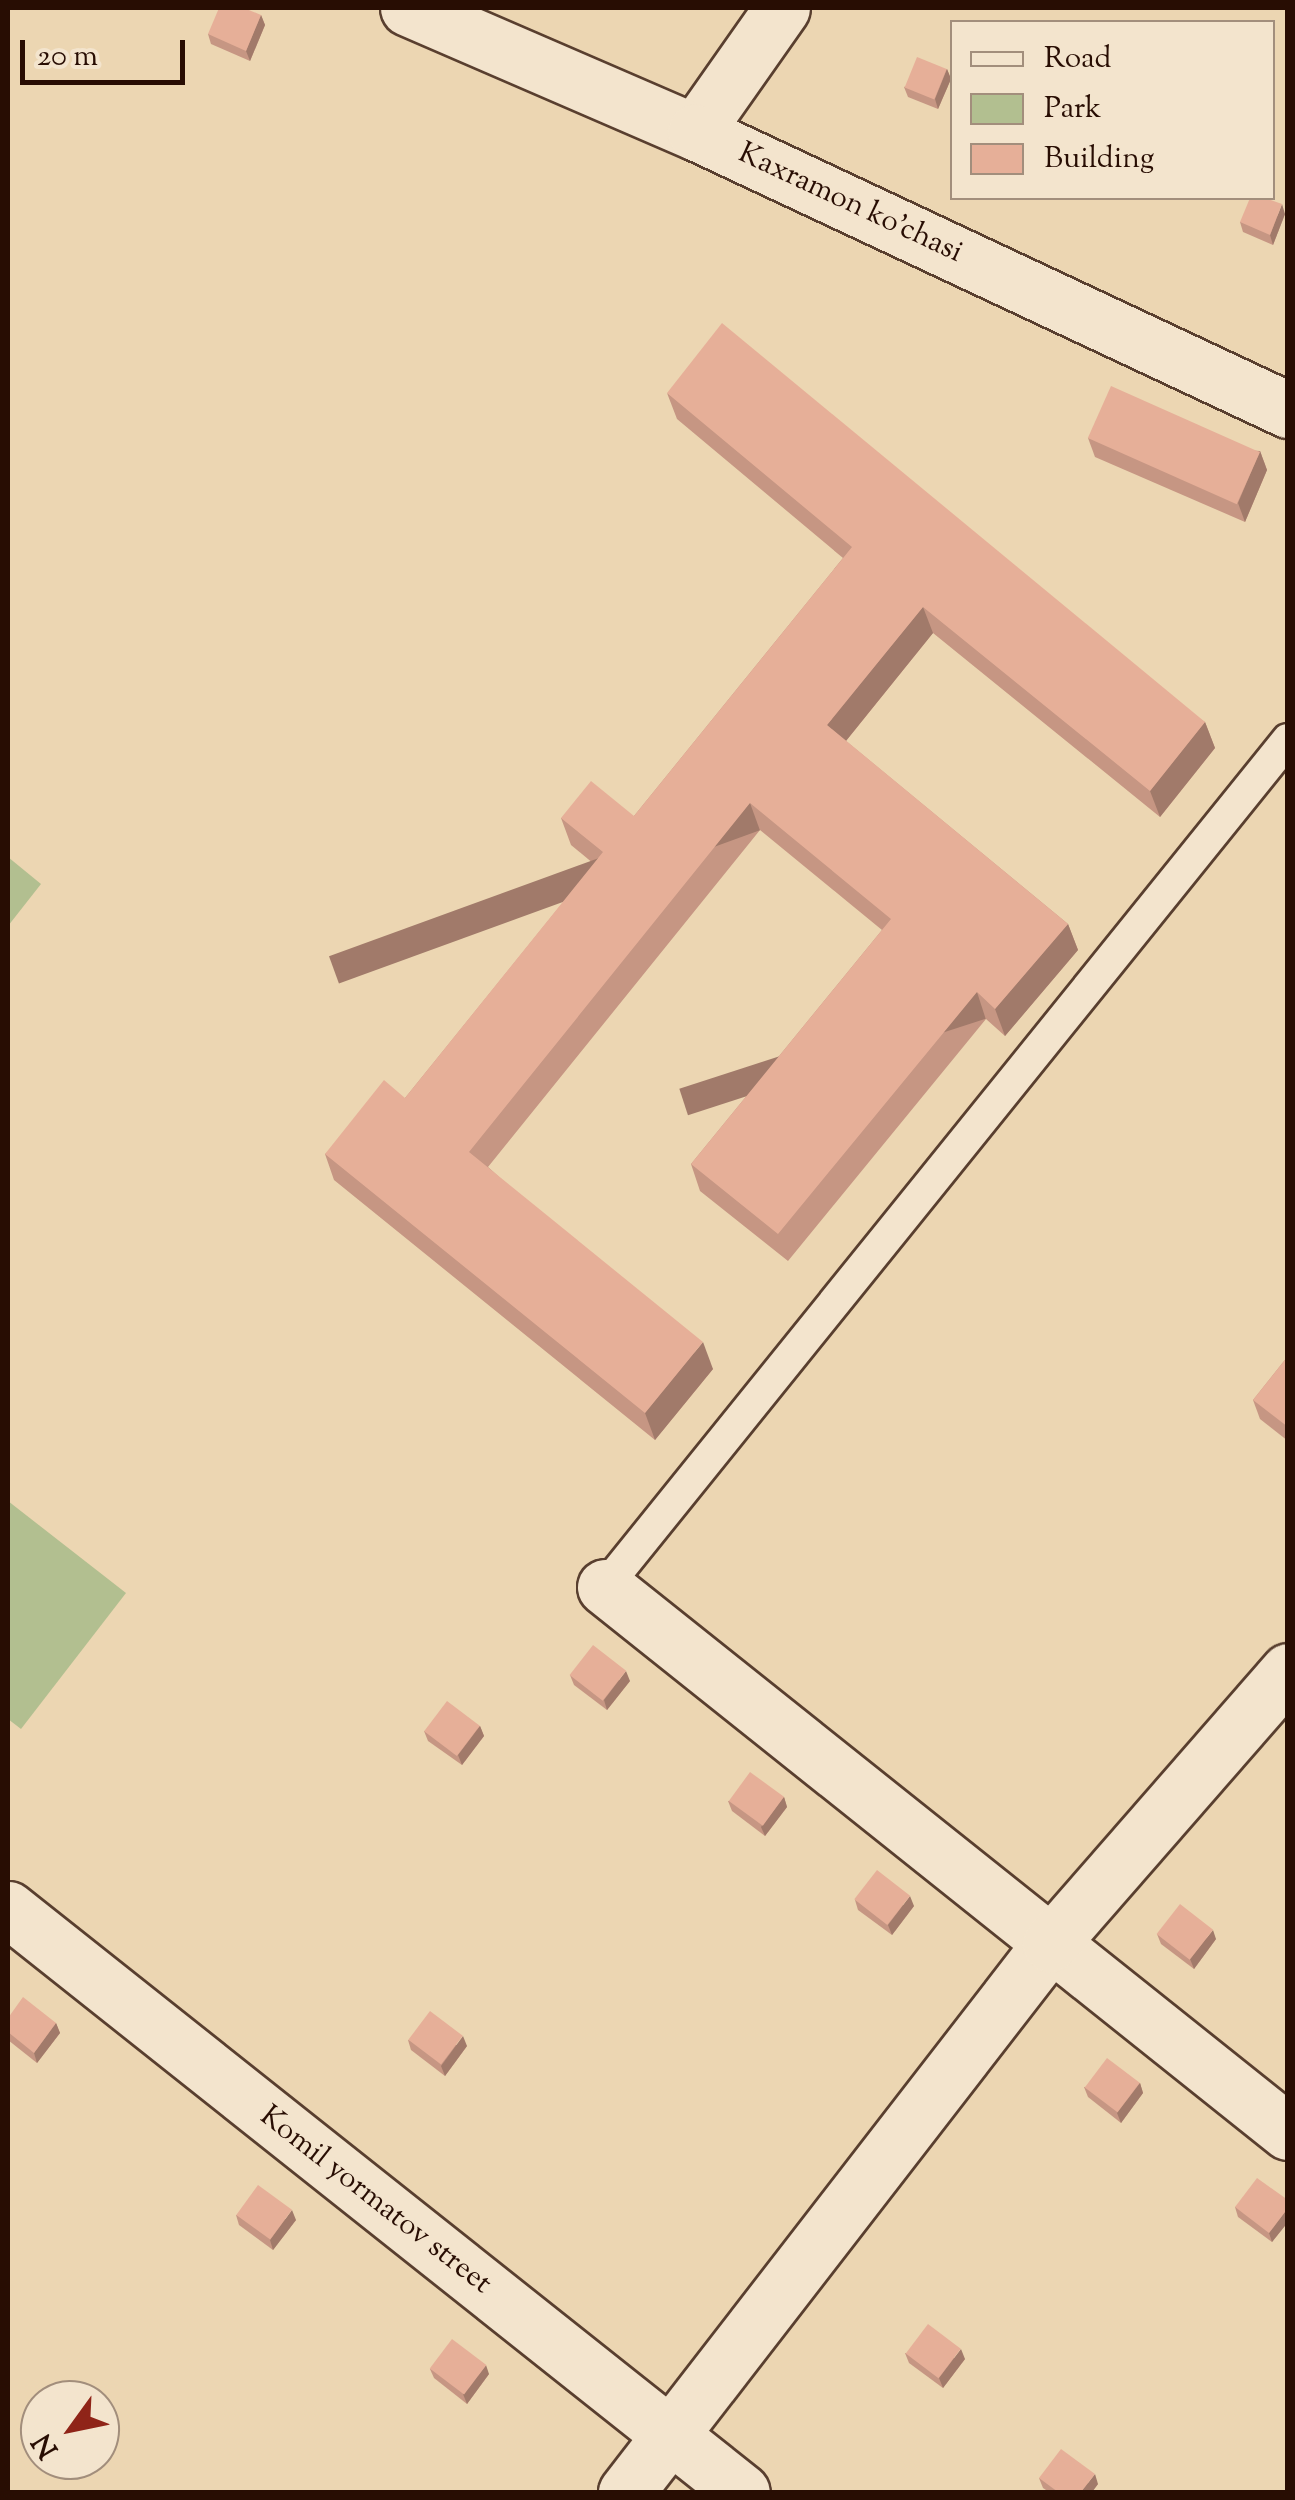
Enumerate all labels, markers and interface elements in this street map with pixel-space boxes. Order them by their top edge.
scale bar [25,20,190,82]
legend [950,20,1275,200]
text: 20 m [37,36,98,79]
text: Road [1044,38,1111,81]
text: Park [1044,88,1101,131]
street label: Kaxramon ko'chasi [732,136,968,272]
text: Building [1044,138,1154,181]
street label: Komil yormatov street [252,2099,498,2303]
north arrow [20,2380,120,2480]
text: N [24,2425,69,2466]

